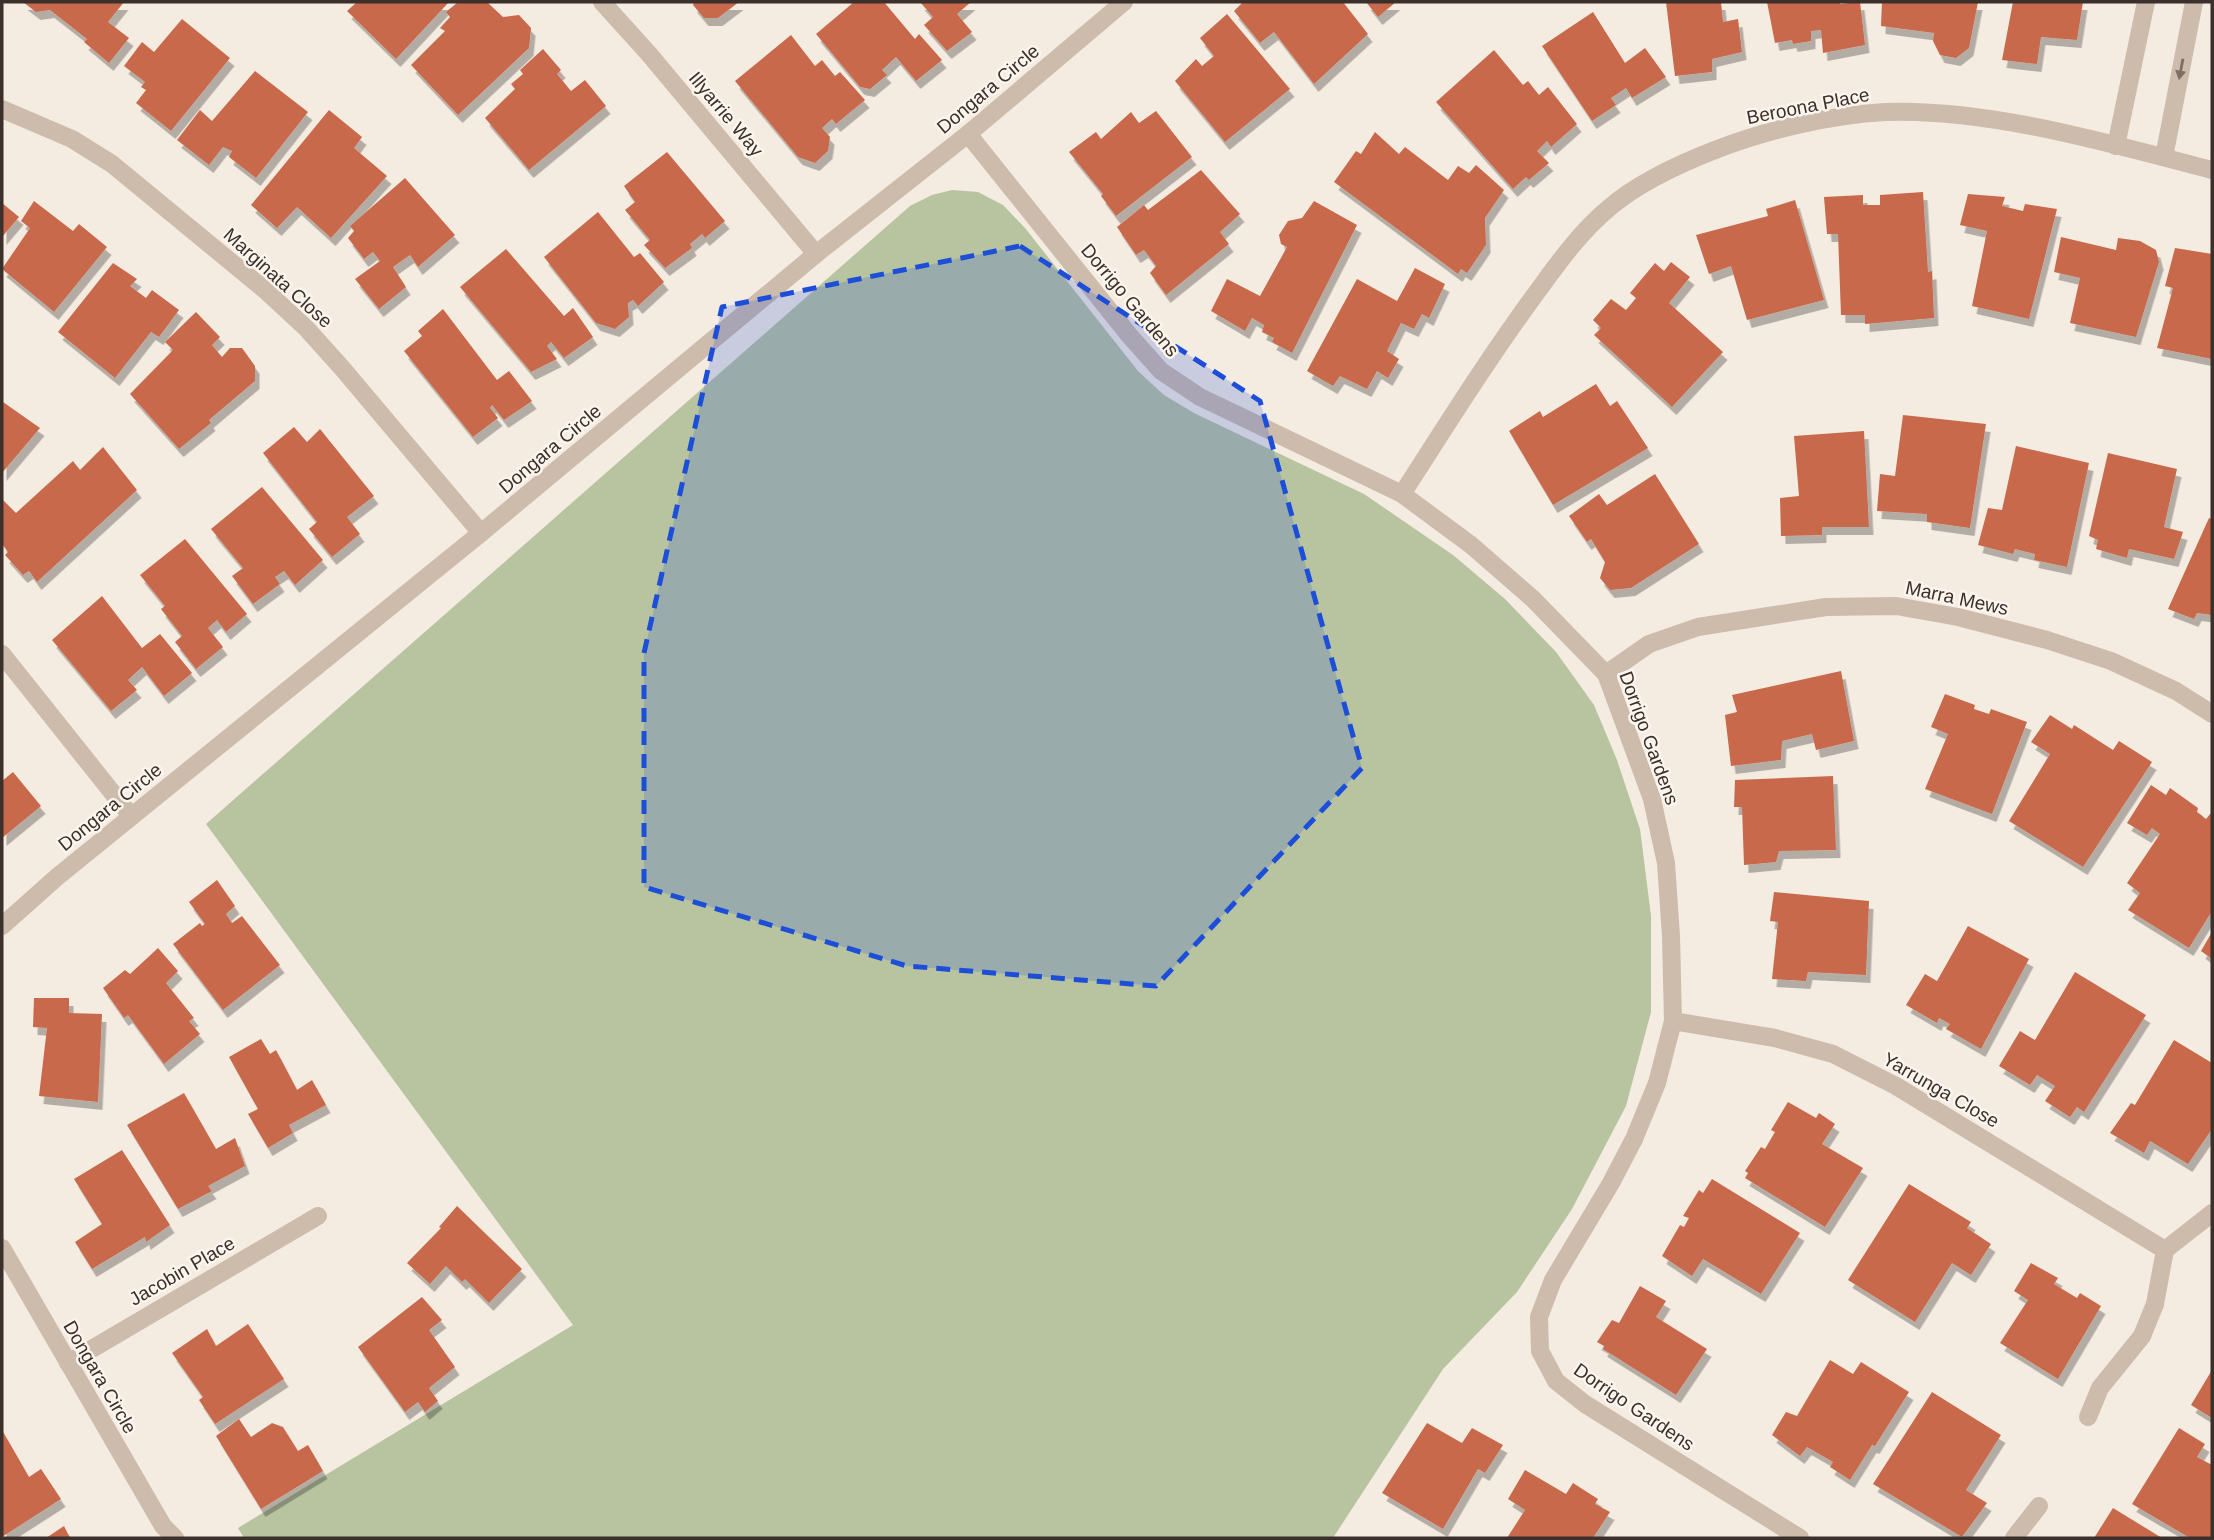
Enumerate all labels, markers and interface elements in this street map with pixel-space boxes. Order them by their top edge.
street label: Dongara Circle [933,40,1043,138]
one-way arrow [2175,58,2186,80]
street label: Illyarrie Way [685,67,768,161]
street label: Beroona Place [1745,84,1871,128]
street label: Marginata Close [220,224,336,332]
street label: Dorrigo Gardens [1077,239,1183,361]
street label: Dongara Circle [495,400,605,498]
street label: Marra Mews [1904,577,2010,619]
street label: Dorrigo Gardens [1615,668,1683,808]
street label: Dongara Circle [54,759,166,855]
street label: Yarrunga Close [1879,1048,2003,1132]
street label: Jacobin Place [126,1232,238,1310]
street label: Dongara Circle [59,1317,141,1437]
street label: Dorrigo Gardens [1570,1359,1698,1455]

